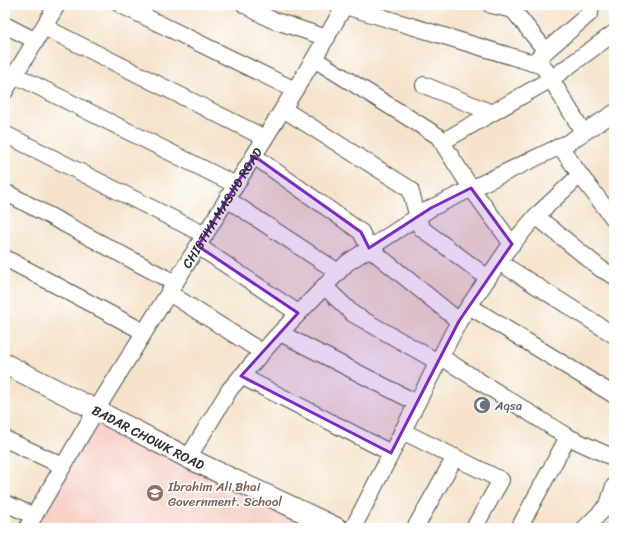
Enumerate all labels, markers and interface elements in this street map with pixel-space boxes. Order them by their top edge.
street label: CHISTIYA MASJID ROAD [176,143,269,273]
place label: Aqsa [494,394,523,417]
mosque icon: Aqsa [472,395,492,415]
street label: BADAR CHOWK ROAD [88,399,209,476]
place label: Ibrahim Ali Bhai Government. School [167,475,282,513]
school or university icon: Ibrahim Ali Bhai Government. School [145,483,165,503]

